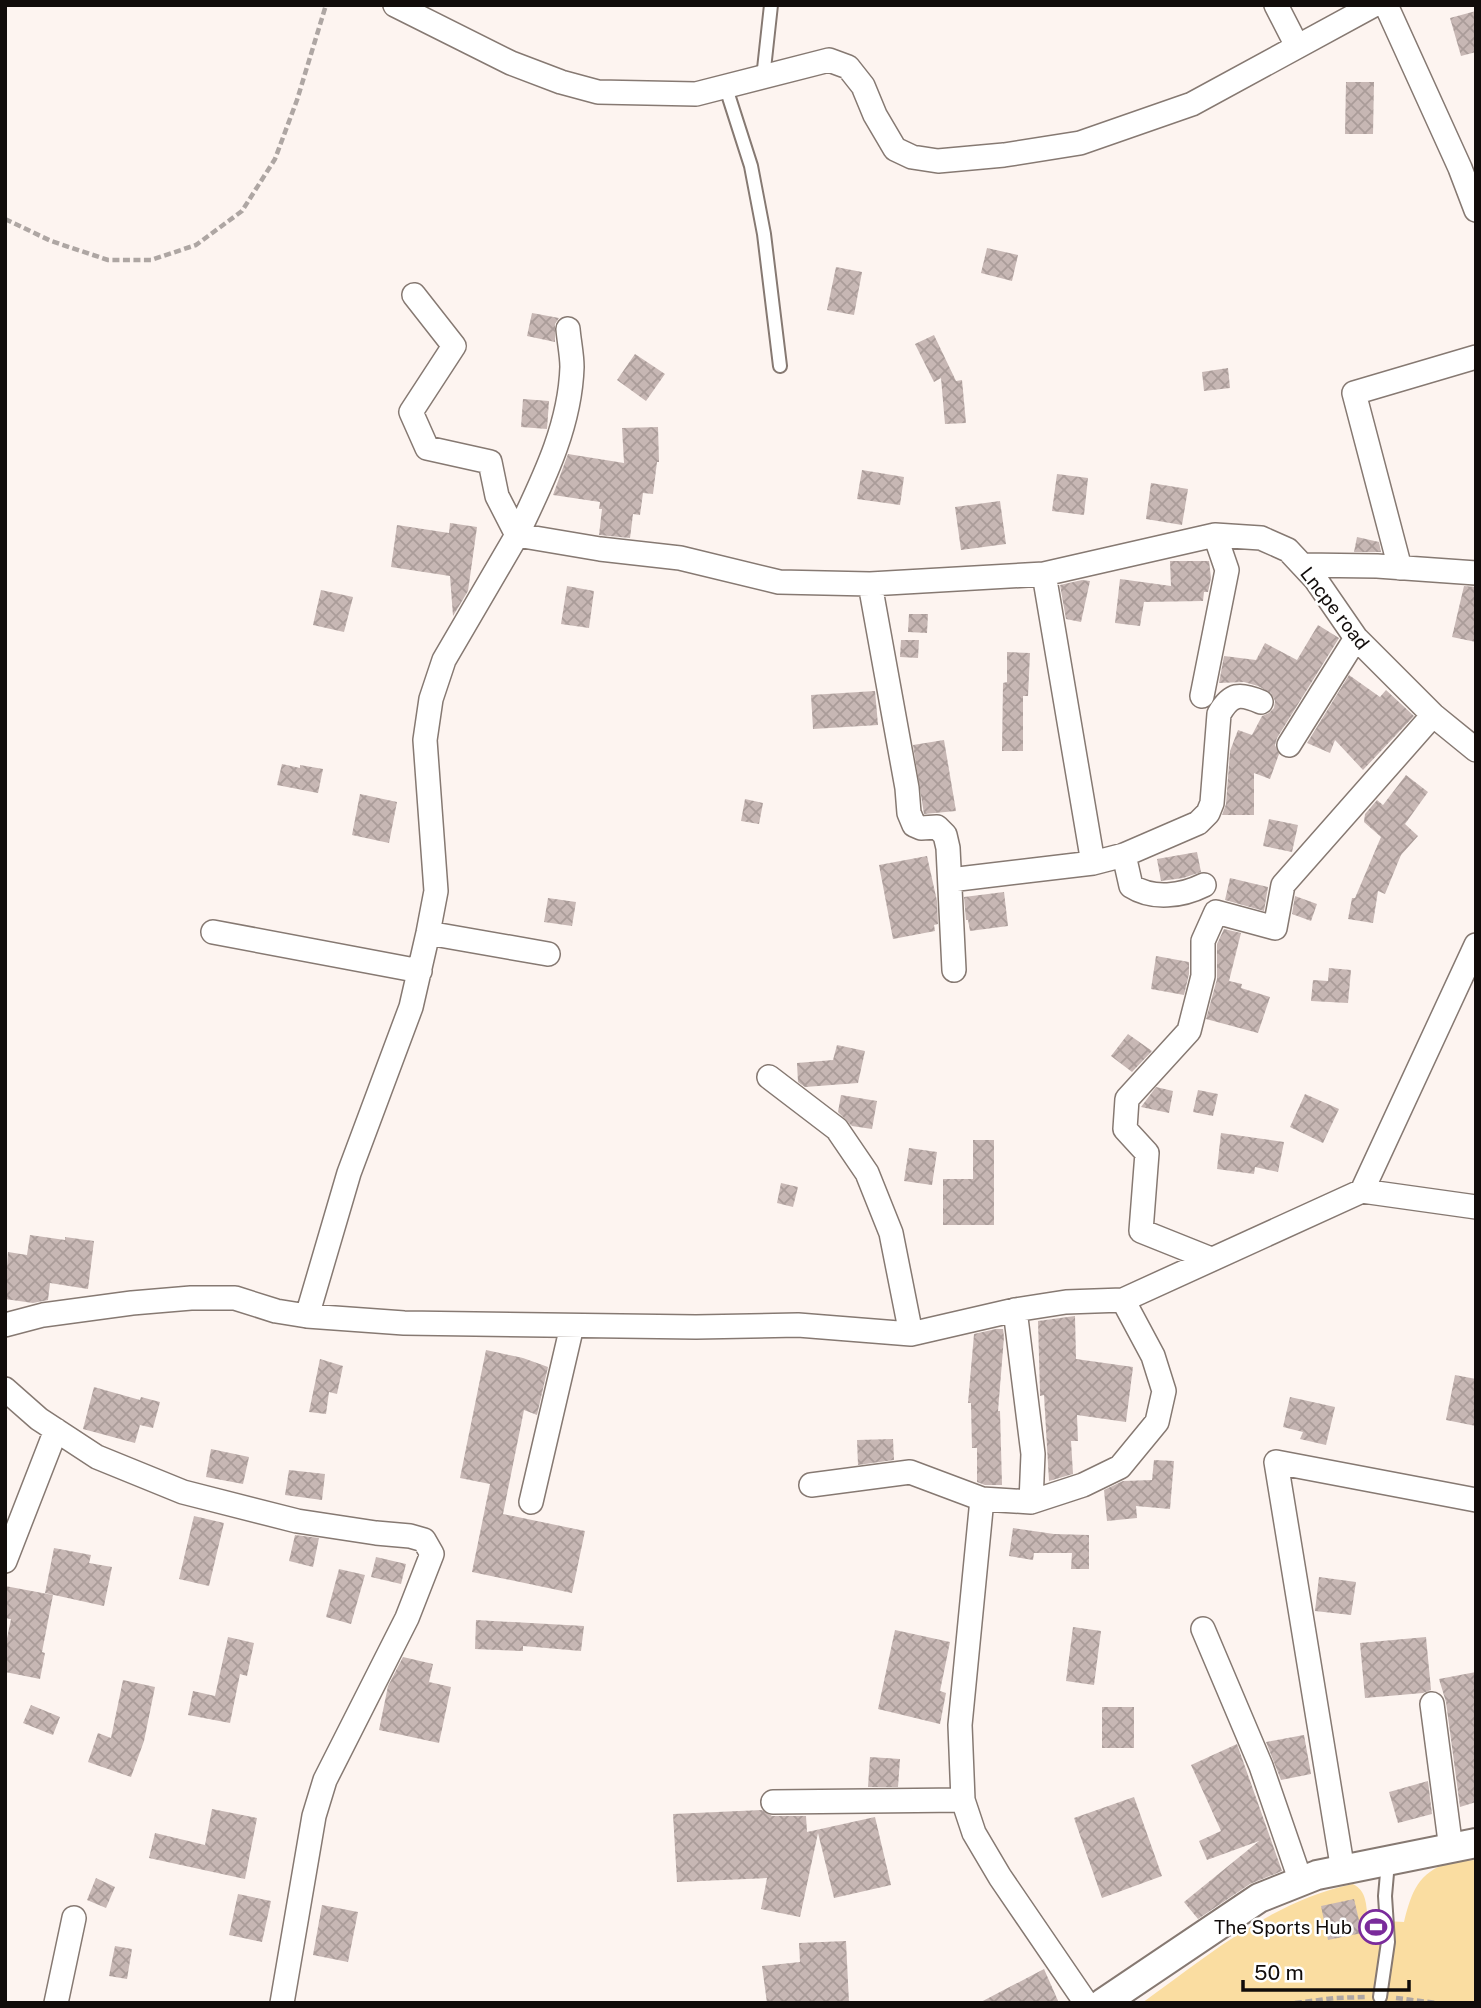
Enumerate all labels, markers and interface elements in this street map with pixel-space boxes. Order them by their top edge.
street label: Lncpe road [1296,562,1374,654]
sports icon: The Sports Hub [1357,1908,1395,1946]
place label: The Sports Hub [1214,1916,1352,1938]
scale bar [1243,1948,1409,1992]
text: 50 m [1254,1960,1304,1985]

